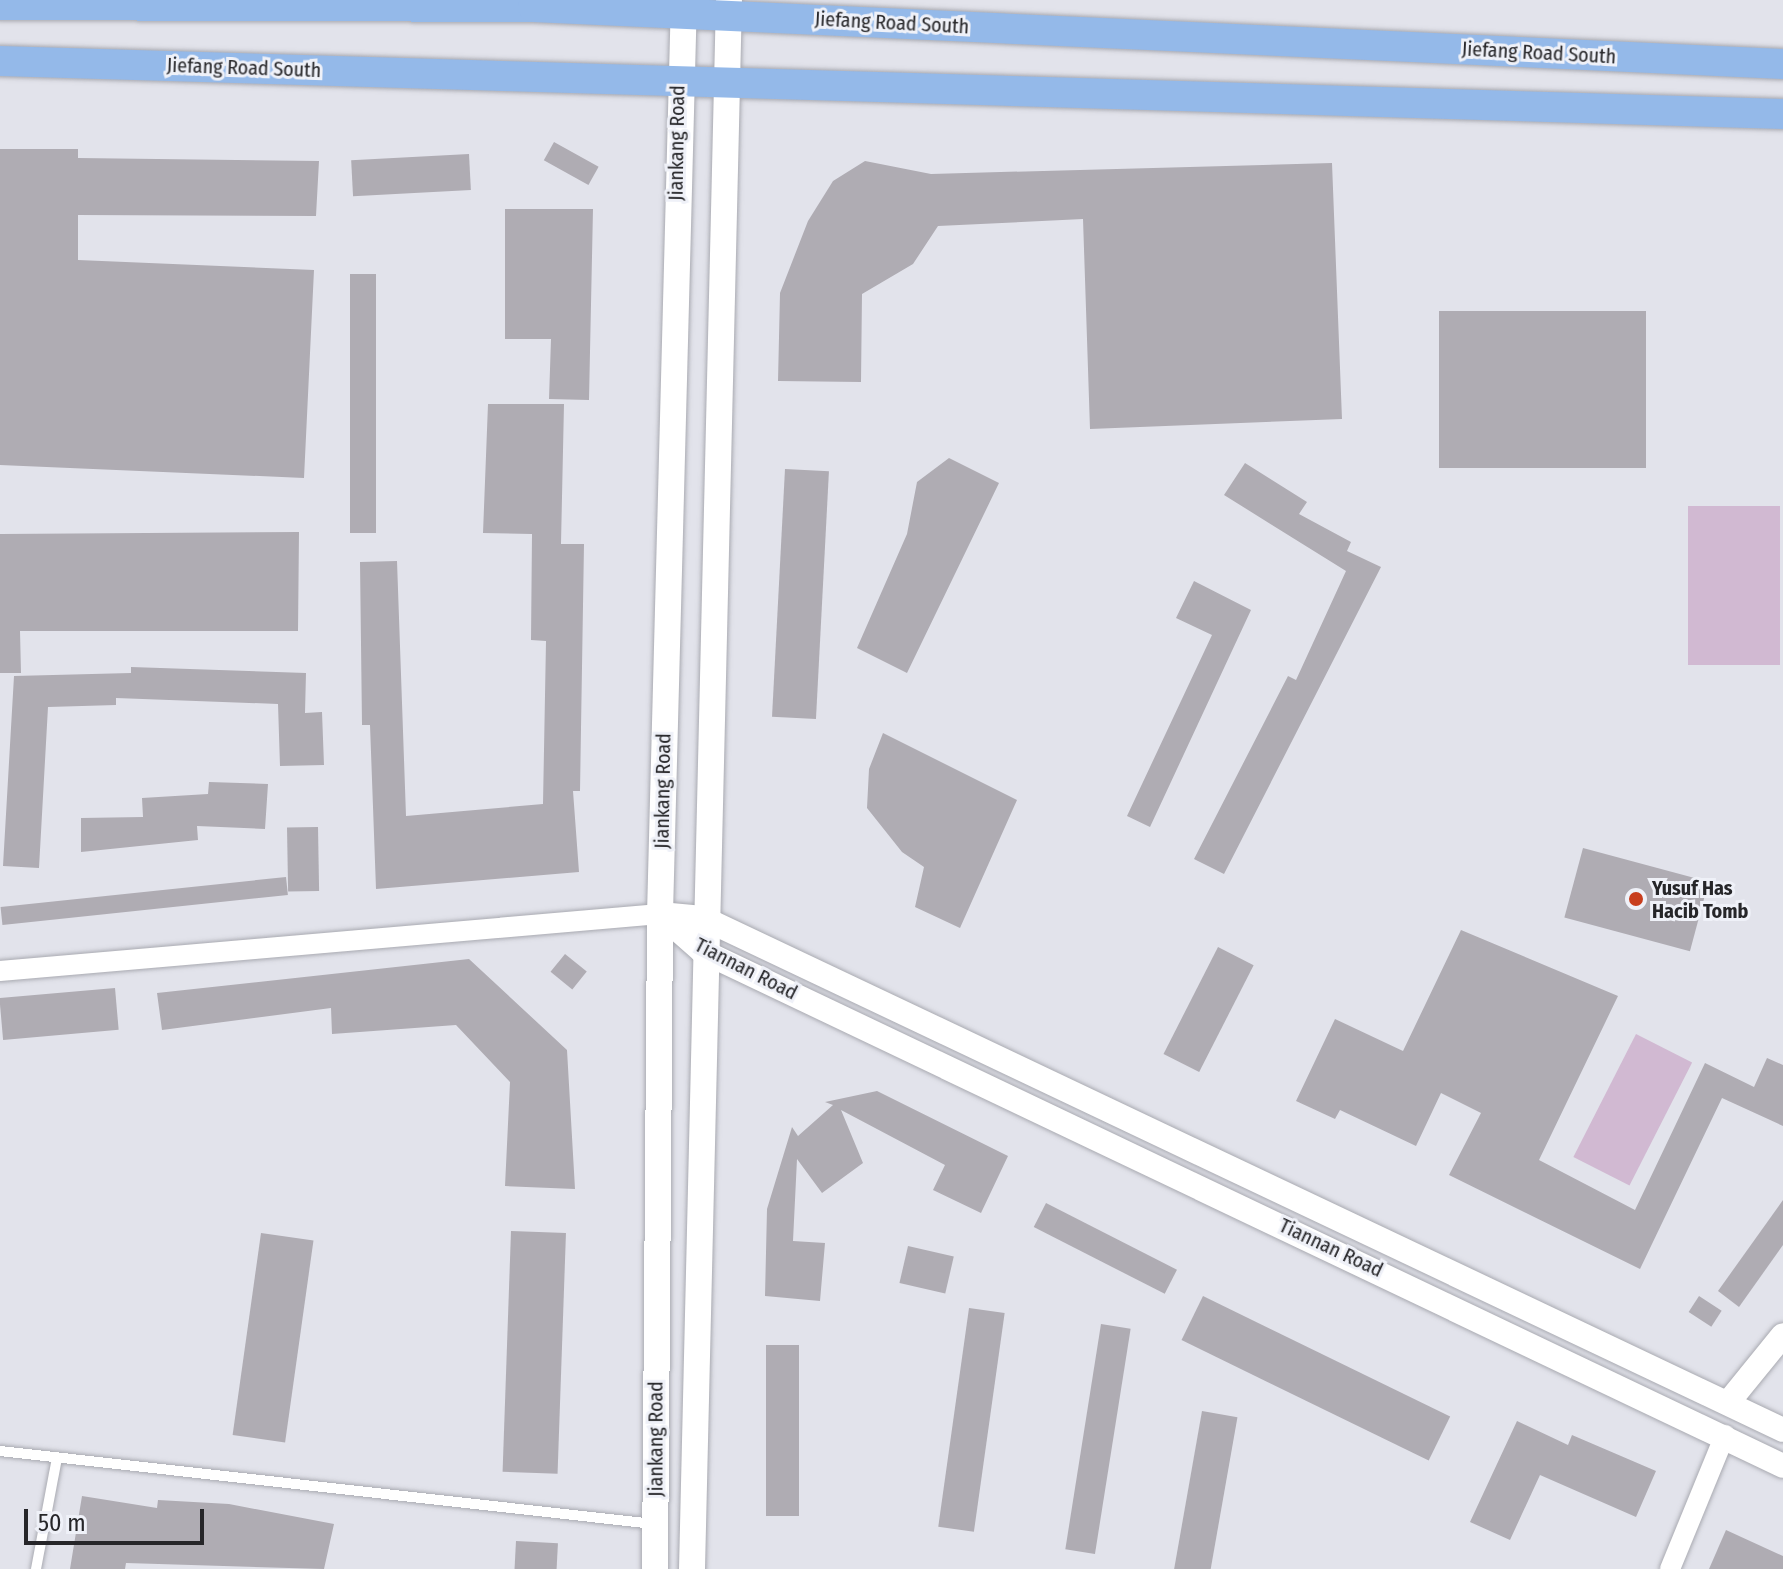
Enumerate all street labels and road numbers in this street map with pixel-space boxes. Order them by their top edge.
street label: Jiefang Road South [814,7,970,39]
street label: Jiefang Road South [1461,37,1617,69]
street label: Jiefang Road South [166,53,322,83]
street label: Jiankang Road [664,85,690,201]
street label: Jiankang Road [650,733,676,849]
street label: Tiannan Road [691,933,801,1005]
street label: Tiannan Road [1275,1214,1387,1282]
street label: Jiankang Road [644,1381,668,1497]

